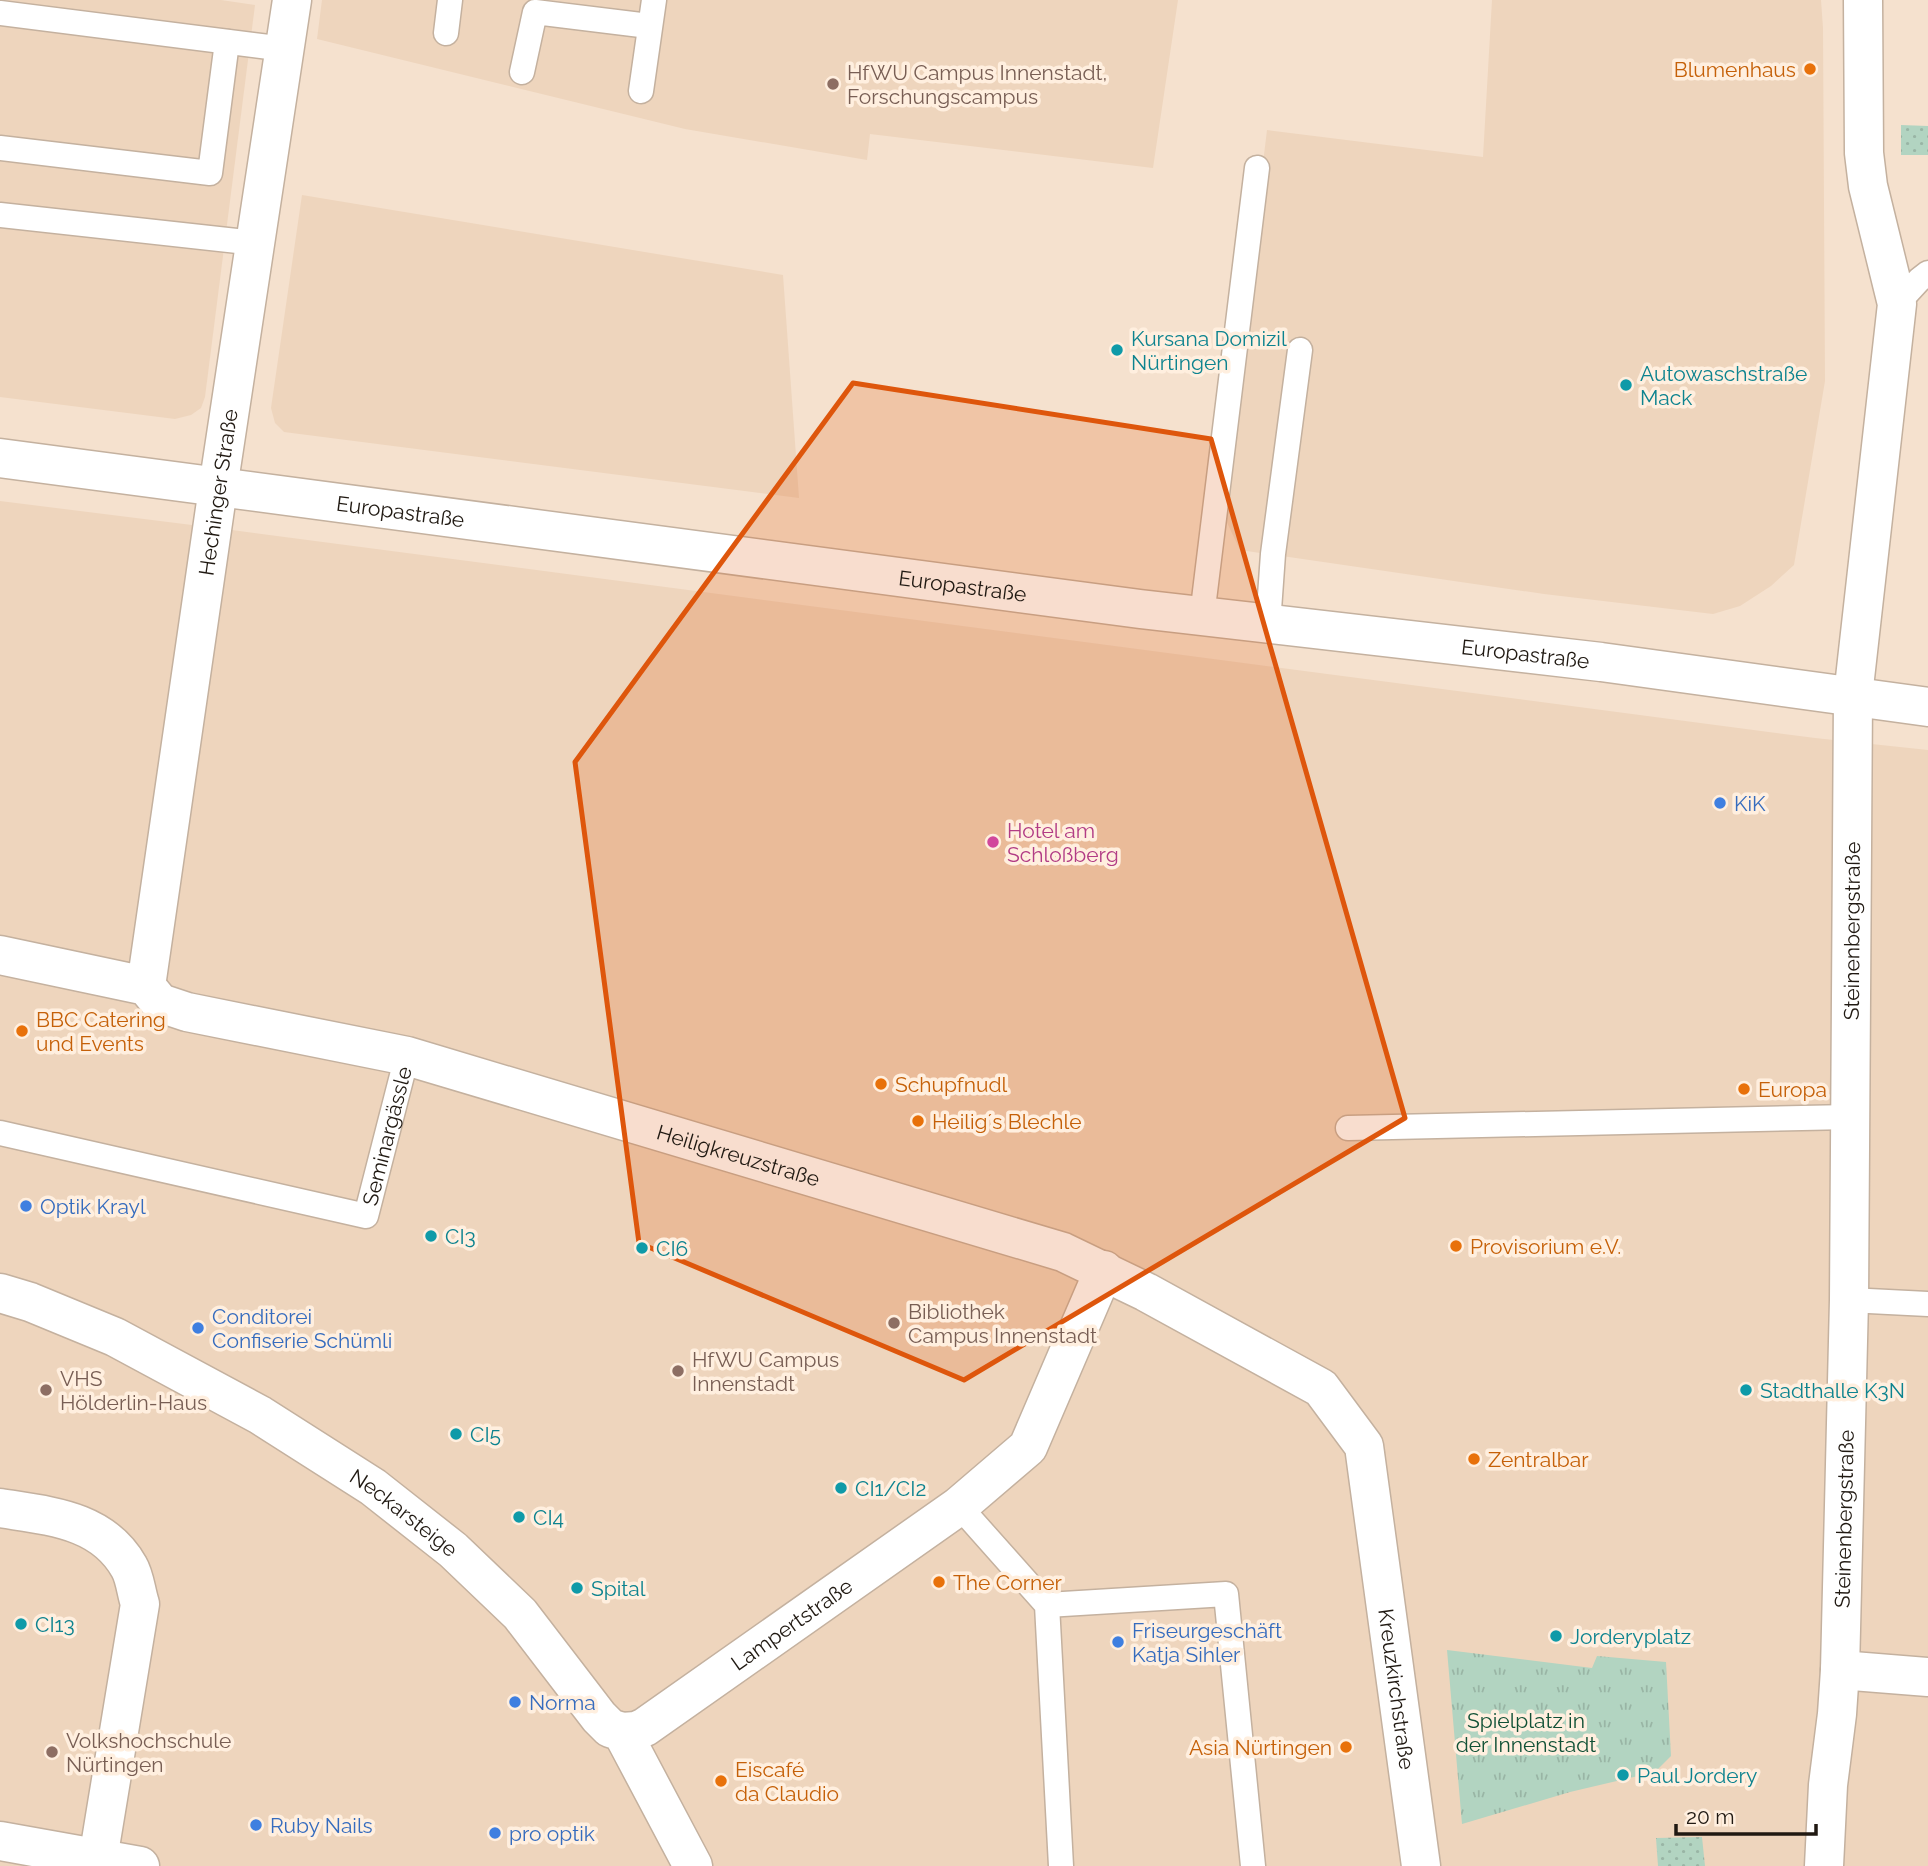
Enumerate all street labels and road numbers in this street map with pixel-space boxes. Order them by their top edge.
street label: Hechinger Straße [193,407,242,577]
street label: Europastraße [335,490,466,532]
street label: Europastraße [897,565,1028,606]
street label: Europastraße [1460,634,1591,673]
street label: Steinenbergstraße [1838,842,1865,1020]
street label: Seminargässle [357,1064,416,1208]
street label: Heiligkreuzstraße [654,1119,823,1191]
street label: Steinenbergstraße [1829,1429,1858,1608]
street label: Neckarsteige [346,1463,463,1562]
street label: Lampertstraße [726,1573,857,1675]
street label: Kreuzkirchstraße [1374,1607,1420,1771]

